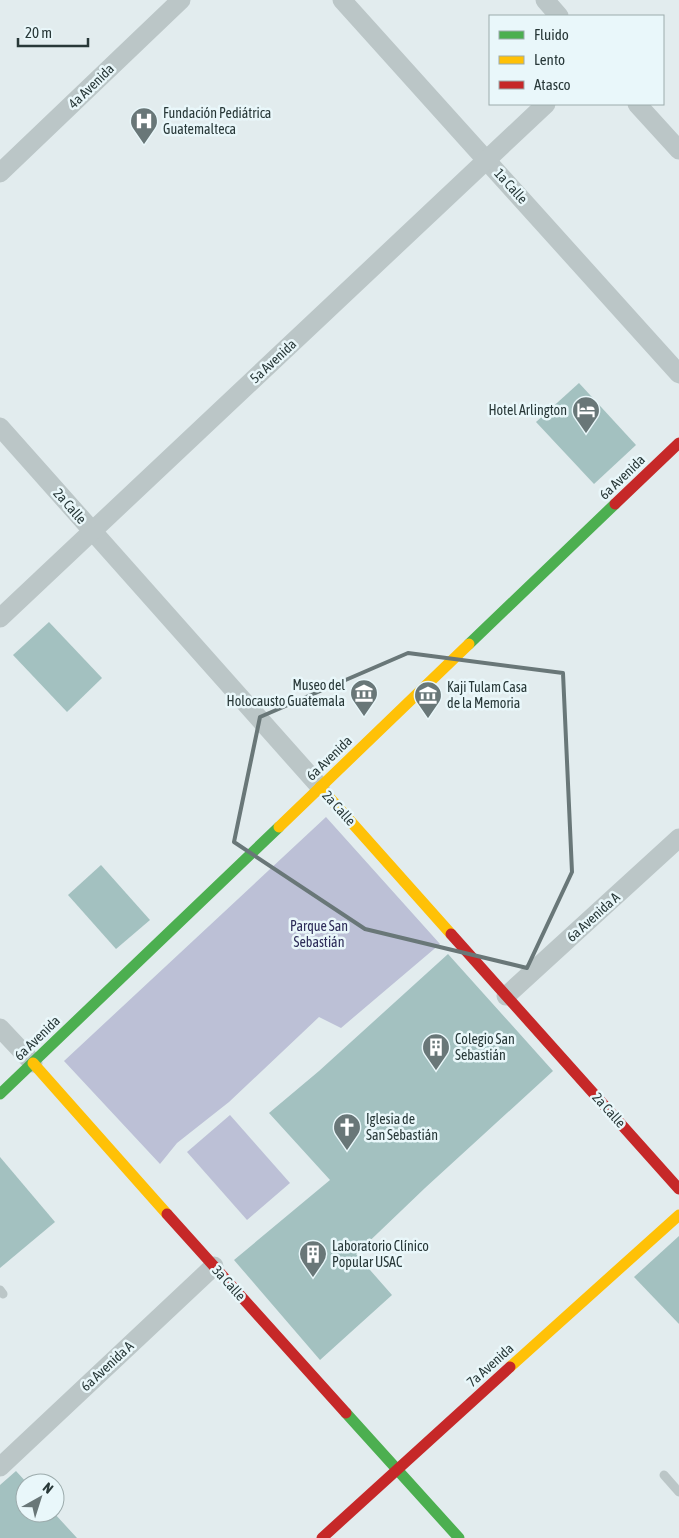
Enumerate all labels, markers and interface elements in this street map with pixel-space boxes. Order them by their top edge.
scale bar [18,15,88,47]
legend [489,15,664,105]
text: 20 m [25,24,52,41]
text: Fluido [534,26,569,43]
text: Lento [534,51,565,68]
street label: 4a Avenida [65,60,117,112]
text: Atasco [534,76,571,93]
place label: Fundación Pediátrica Guatemalteca [163,105,271,137]
hospital icon: Fundación Pediátrica Guatemalteca [129,106,159,145]
street label: 1a Calle [491,165,531,207]
street label: 5a Avenida [247,336,299,386]
hotel icon: Hotel Arlington [571,395,601,434]
place label: Hotel Arlington [488,402,567,418]
street label: 6a Avenida [596,451,648,503]
street label: 2a Calle [50,485,90,527]
place label: Museo del Holocausto Guatemala [227,677,345,709]
museum icon: Museo del Holocausto Guatemala [349,678,379,717]
place label: Kaji Tulam Casa de la Memoria [447,679,527,711]
museum icon: Kaji Tulam Casa de la Memoria [413,680,443,719]
street label: 6a Avenida [303,732,355,784]
street label: 2a Calle [319,787,359,829]
street label: 6a Avenida A [563,889,623,945]
park label: Parque San Sebastián [290,918,348,950]
street label: 6a Avenida [11,1012,63,1064]
place label: Colegio San Sebastián [455,1031,515,1063]
building icon: Colegio San Sebastián [421,1032,451,1071]
street label: 2a Calle [589,1089,629,1131]
place label: Iglesia de San Sebastián [366,1111,438,1143]
church icon: Iglesia de San Sebastián [332,1112,362,1151]
place label: Laboratorio Clínico Popular USAC [332,1238,429,1270]
building icon: Laboratorio Clínico Popular USAC [298,1239,328,1278]
street label: 3a Calle [209,1262,249,1304]
street label: 6a Avenida A [77,1338,137,1394]
street label: 7a Avenida [463,1340,517,1390]
north arrow [15,1473,65,1523]
text: N [40,1479,56,1497]

